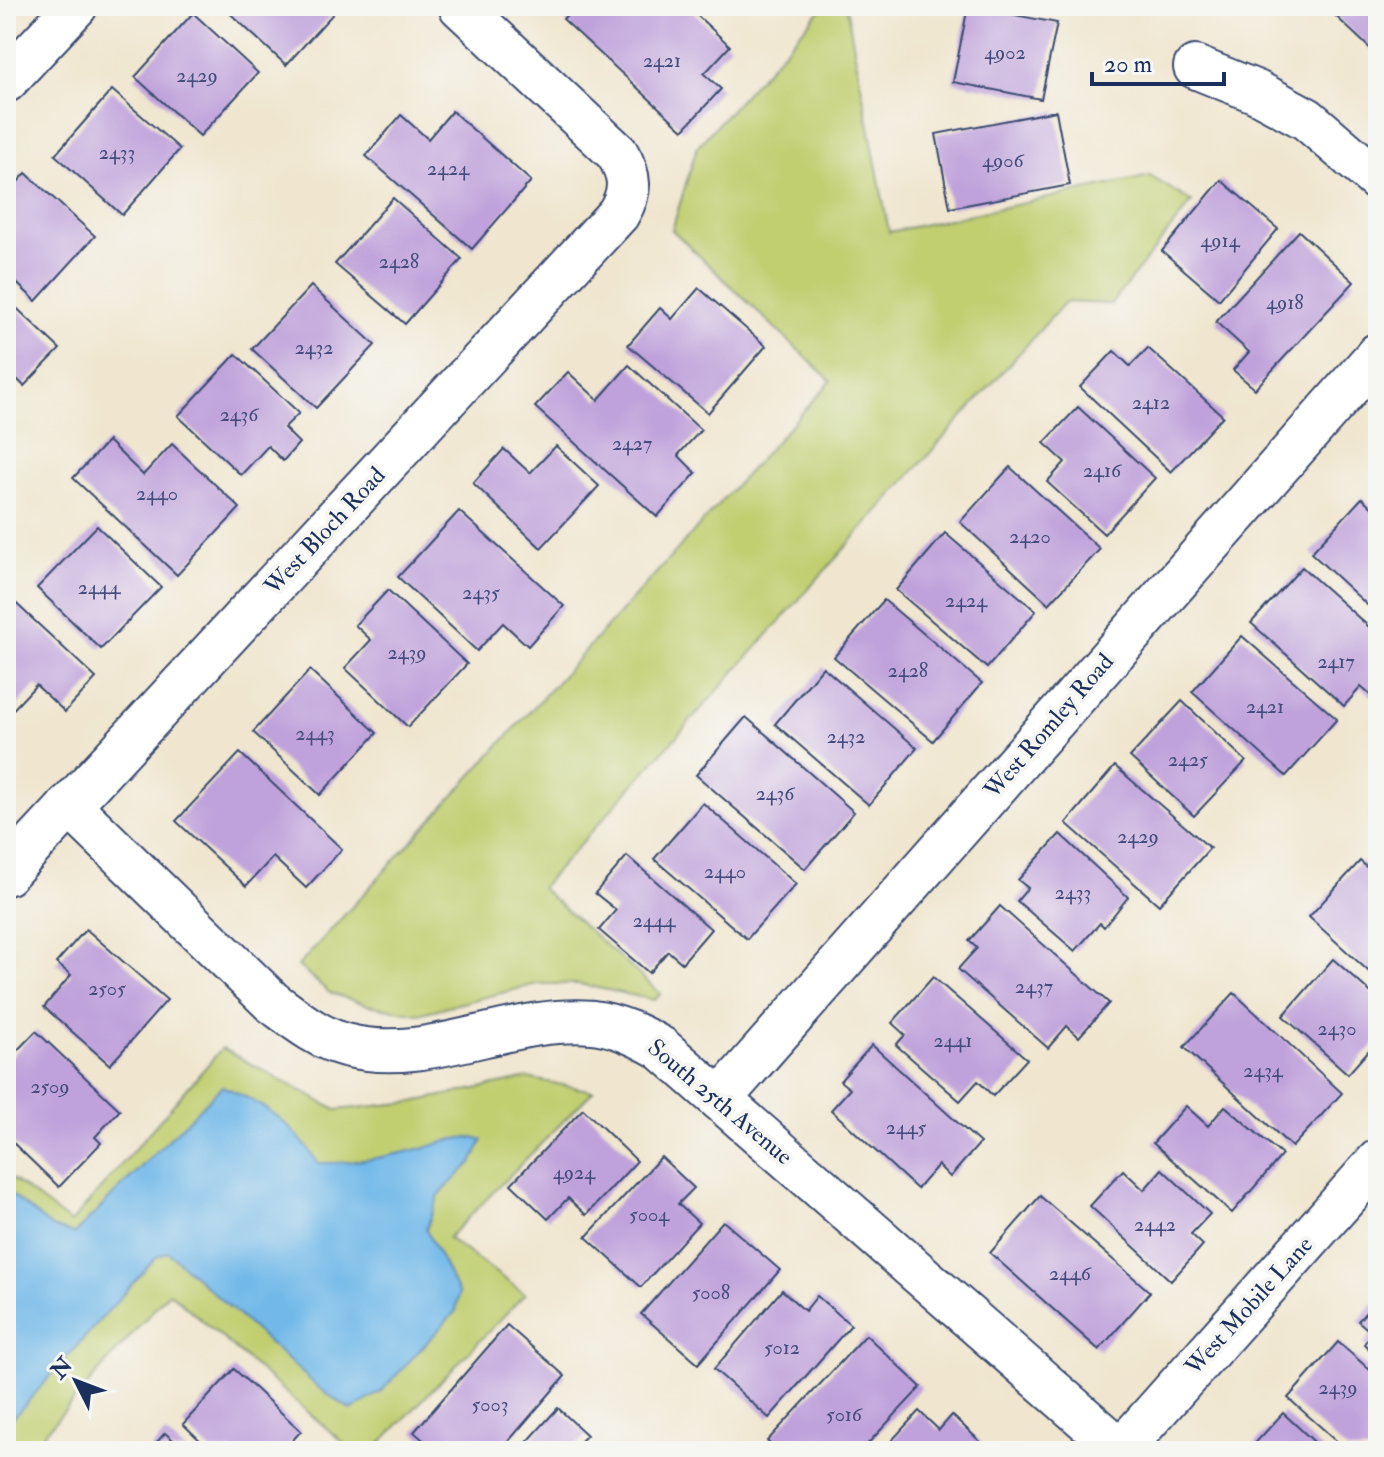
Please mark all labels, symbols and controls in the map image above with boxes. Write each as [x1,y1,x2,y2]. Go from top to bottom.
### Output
scale bar [1092,36,1224,86]
house number: 4902 [984,40,1026,65]
house number: 2421 [643,48,681,73]
text: 20 m [1104,49,1153,80]
house number: 2429 [176,63,218,88]
house number: 2433 [99,140,135,165]
house number: 4906 [982,148,1025,173]
house number: 2424 [427,156,470,181]
house number: 4914 [1201,228,1241,253]
house number: 2428 [379,249,419,274]
house number: 4918 [1266,290,1304,315]
house number: 2432 [295,335,333,360]
house number: 2412 [1132,390,1170,415]
house number: 2436 [220,402,259,427]
house number: 2427 [612,431,652,456]
house number: 2416 [1083,458,1122,483]
street label: West Bloch Road [257,460,392,602]
house number: 2440 [136,481,178,506]
house number: 2420 [1009,524,1051,549]
house number: 2444 [78,575,121,600]
house number: 2435 [462,580,500,605]
house number: 2424 [945,588,988,613]
house number: 2439 [388,640,426,665]
street label: West Romley Road [977,647,1121,806]
house number: 2417 [1317,649,1355,674]
house number: 2428 [888,658,928,683]
house number: 2421 [1246,694,1284,719]
house number: 2443 [295,721,335,746]
house number: 2432 [827,724,865,749]
house number: 2425 [1168,747,1208,772]
house number: 2436 [756,781,795,806]
house number: 2429 [1117,824,1159,849]
house number: 2440 [704,859,746,884]
house number: 2433 [1055,880,1091,905]
house number: 2444 [633,908,676,933]
house number: 2437 [1015,974,1053,999]
house number: 2505 [88,976,126,1001]
house number: 2430 [1318,1016,1356,1041]
house number: 2441 [934,1028,972,1053]
street label: South 25th Avenue [641,1032,799,1172]
house number: 2434 [1243,1058,1284,1083]
house number: 2509 [30,1074,70,1099]
house number: 2445 [886,1115,926,1140]
house number: 4924 [553,1160,596,1185]
house number: 5004 [629,1202,670,1227]
house number: 2442 [1134,1212,1176,1237]
street label: West Mobile Lane [1178,1230,1320,1383]
house number: 2446 [1049,1261,1092,1286]
house number: 5008 [692,1280,730,1305]
house number: 5012 [764,1335,800,1360]
north arrow [36,1341,116,1421]
text: N [44,1351,79,1386]
house number: 2439 [1319,1375,1357,1400]
house number: 5003 [472,1392,508,1417]
house number: 5016 [826,1402,863,1427]

